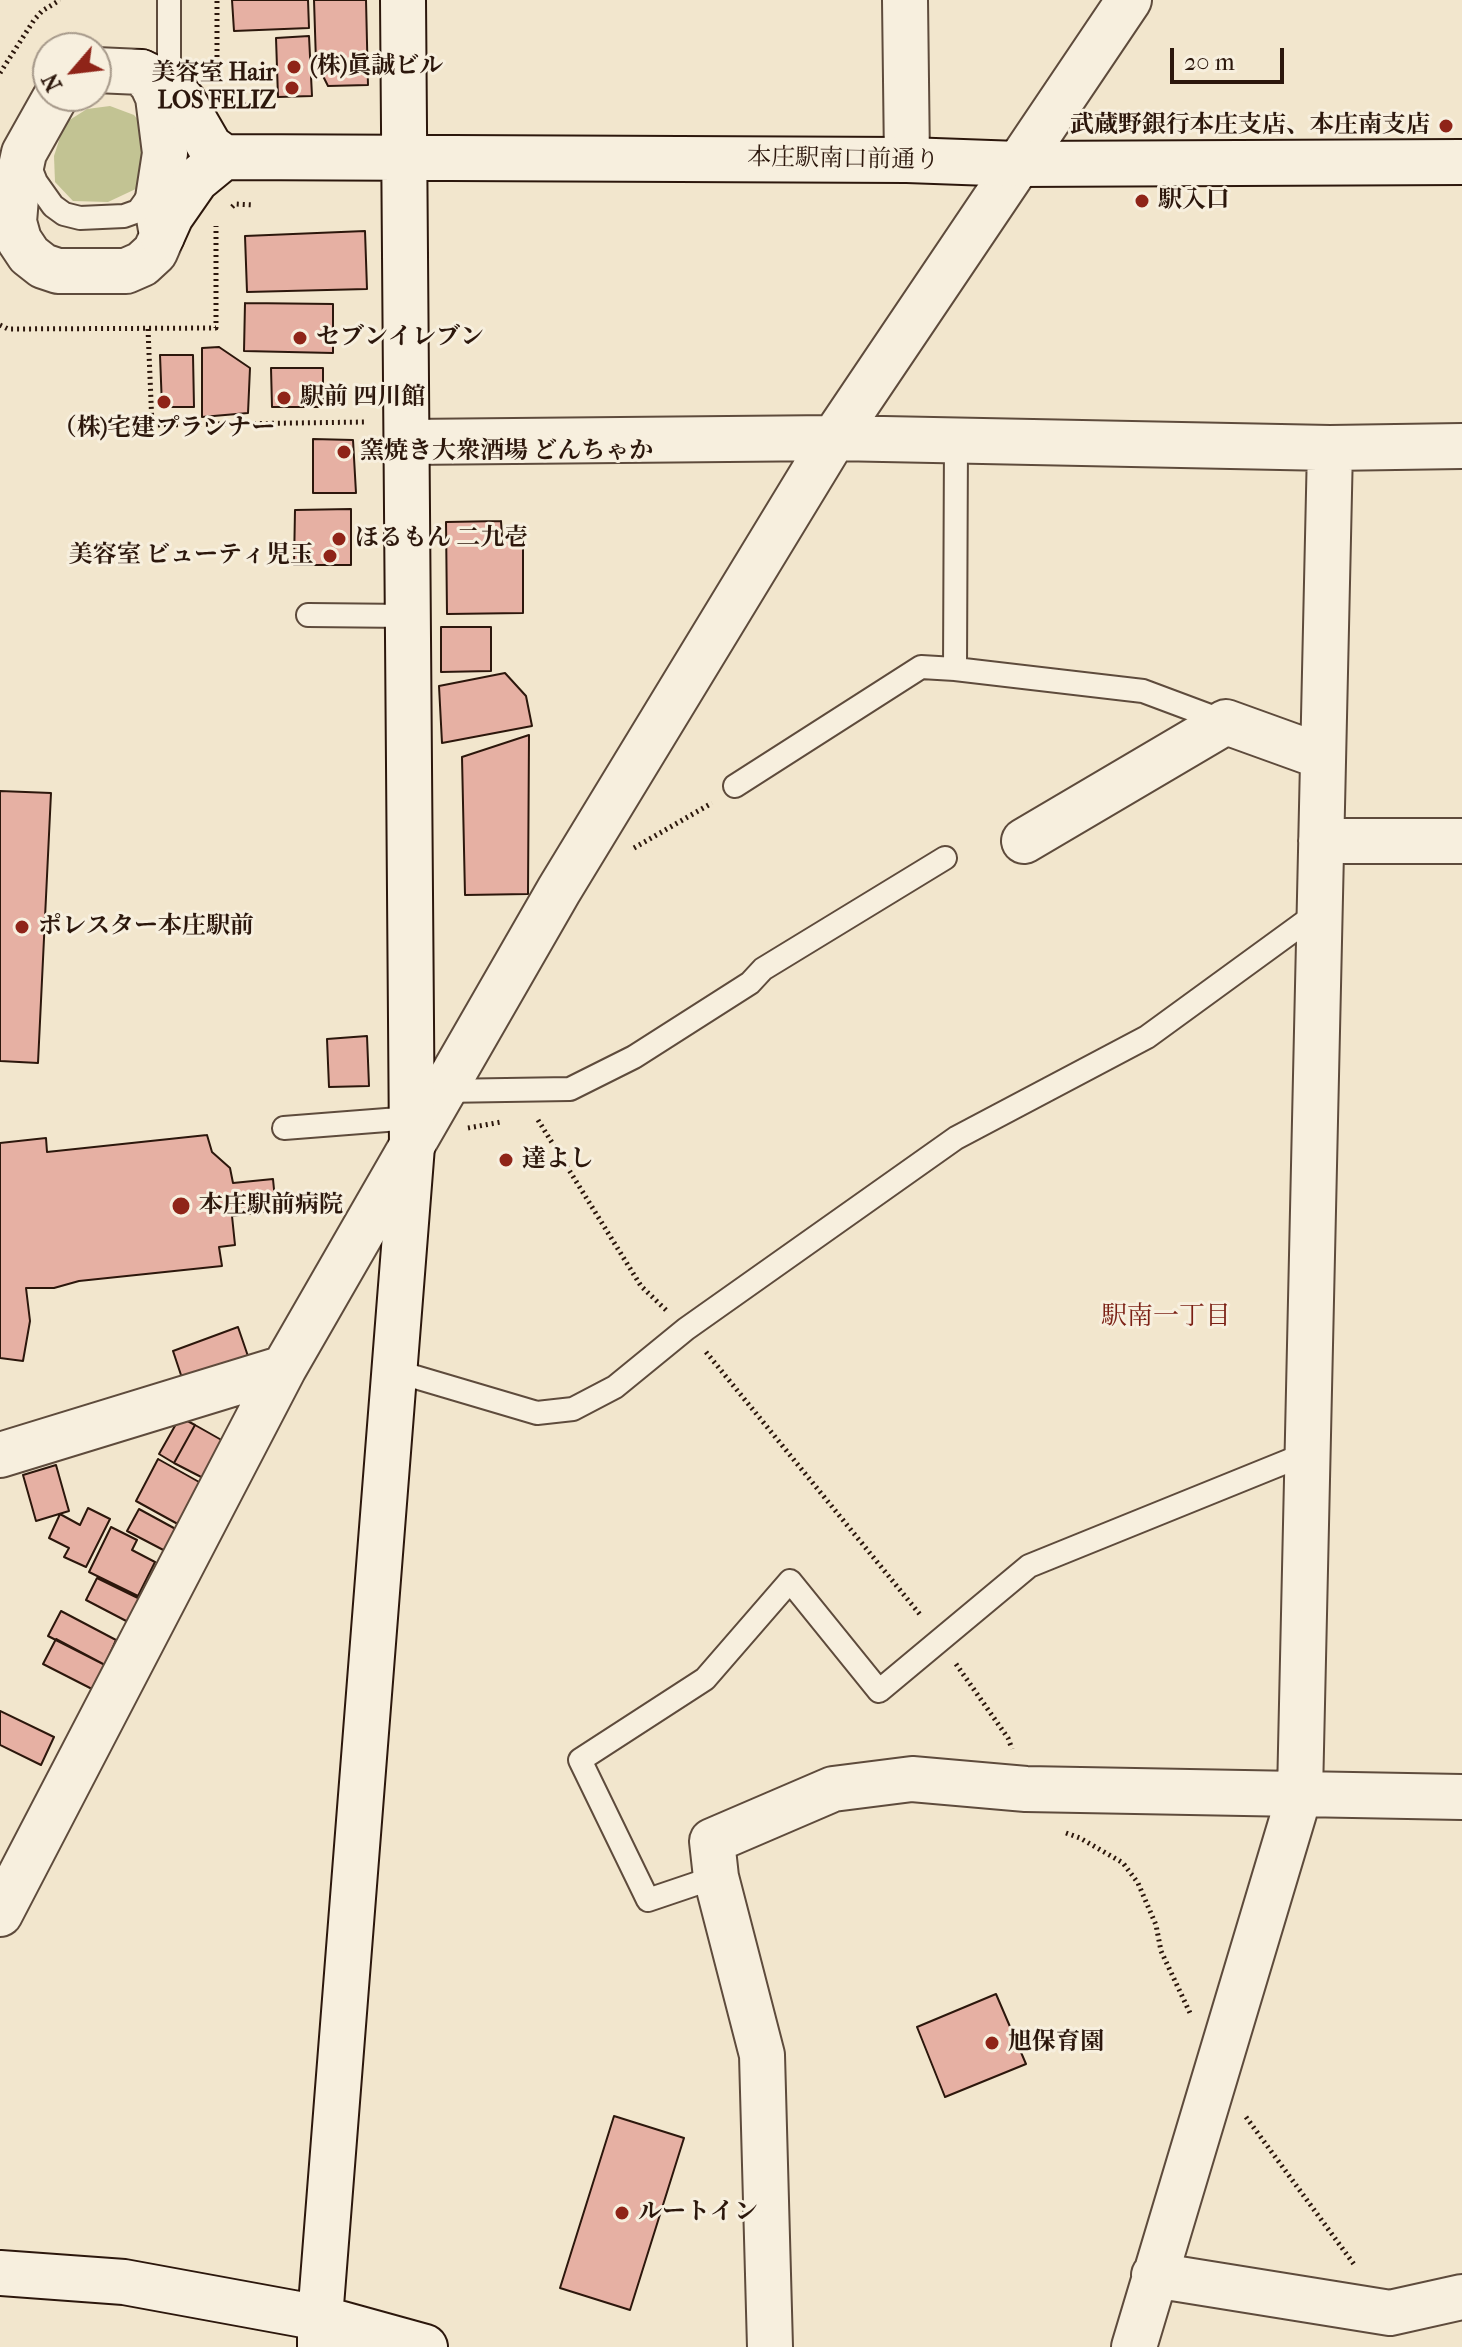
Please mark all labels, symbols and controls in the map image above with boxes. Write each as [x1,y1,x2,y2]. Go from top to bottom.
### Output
north arrow [32,32,112,112]
scale bar [1174,32,1288,82]
text: 20 m [1184,48,1235,76]
place label: (株)眞誠ビル [310,53,443,81]
marker: (株)眞誠ビル [285,58,303,76]
place label: 美容室 Hair LOS FELIZ [151,60,276,116]
text: N [37,69,68,96]
marker: 美容室 Hair LOS FELIZ [283,79,301,97]
place label: 武蔵野銀行本庄支店、本庄南支店 [1070,112,1430,140]
marker: 武蔵野銀行本庄支店、本庄南支店 [1437,117,1455,135]
street label: 本庄駅南口前通り [747,144,939,176]
place label: 駅入口 [1158,187,1230,215]
marker: 駅入口 [1133,192,1151,210]
place label: セブンイレブン [316,324,484,352]
marker: セブンイレブン [291,329,309,347]
place label: 駅前 四川館 [300,384,425,412]
marker: 駅前 四川館 [275,389,293,407]
marker: （株)宅建プランナー [155,393,173,411]
place label: （株)宅建プランナー [53,415,275,443]
place label: 窯焼き大衆酒場 どんちゃか [360,438,653,466]
marker: 窯焼き大衆酒場 どんちゃか [335,443,353,461]
place label: ほるもん 二九壱 [355,525,528,553]
marker: ほるもん 二九壱 [330,530,348,548]
place label: 美容室 ビューティ児玉 [69,542,314,570]
marker: 美容室 ビューティ児玉 [321,547,339,565]
place label: ポレスター本庄駅前 [38,913,254,941]
marker: ポレスター本庄駅前 [13,918,31,936]
place label: 達よし [522,1146,594,1174]
marker: 達よし [497,1151,515,1169]
place label: 本庄駅前病院 [199,1192,343,1220]
marker: 本庄駅前病院 [170,1195,192,1217]
district label: 駅南一丁目 [1101,1302,1231,1334]
place label: 旭保育園 [1008,2029,1104,2057]
marker: 旭保育園 [983,2034,1001,2052]
place label: ルートイン [638,2199,758,2227]
marker: ルートイン [613,2204,631,2222]

